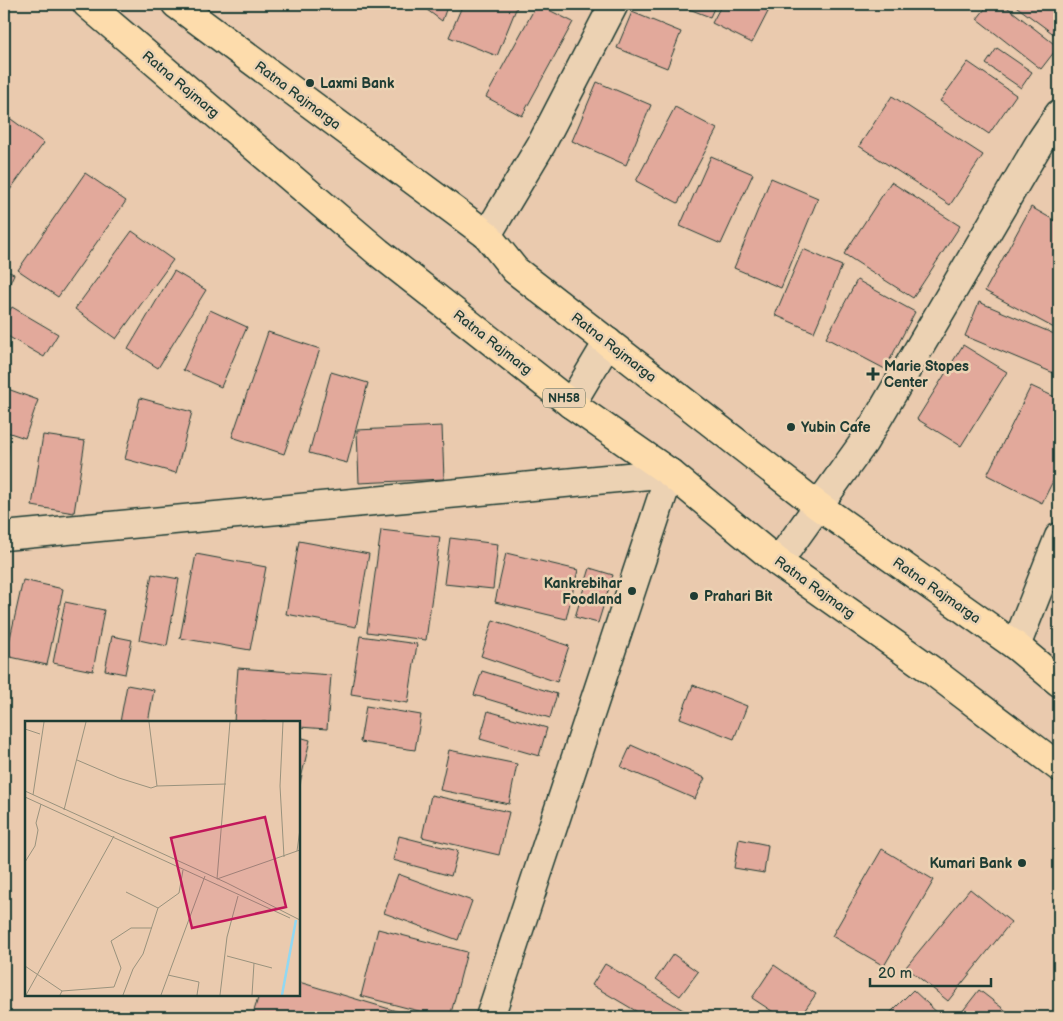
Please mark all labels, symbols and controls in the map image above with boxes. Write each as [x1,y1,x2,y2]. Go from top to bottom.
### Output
street label: Ratna Rajmarg [139,47,223,122]
street label: Ratna Rajmarga [251,58,344,133]
place label: Laxmi Bank [320,75,395,92]
marker: Laxmi Bank [304,77,316,89]
street label: Ratna Rajmarg [450,306,535,378]
street label: Ratna Rajmarga [568,309,660,386]
place label: Marie Stopes Center [884,358,969,391]
marker: Marie Stopes Center [866,367,880,381]
road number: NH58 [543,388,585,408]
place label: Yubin Cafe [801,419,871,436]
marker: Yubin Cafe [785,421,797,433]
street label: Ratna Rajmarg [771,553,858,622]
street label: Ratna Rajmarga [890,554,984,627]
place label: Kankrebihar Foodland [544,575,622,608]
marker: Kankrebihar Foodland [626,585,638,597]
place label: Prahari Bit [704,588,773,605]
marker: Prahari Bit [688,590,700,602]
inset map [25,721,300,996]
place label: Kumari Bank [929,855,1013,872]
marker: Kumari Bank [1016,857,1028,869]
scale bar [870,956,992,988]
text: 20 m [878,964,912,983]

